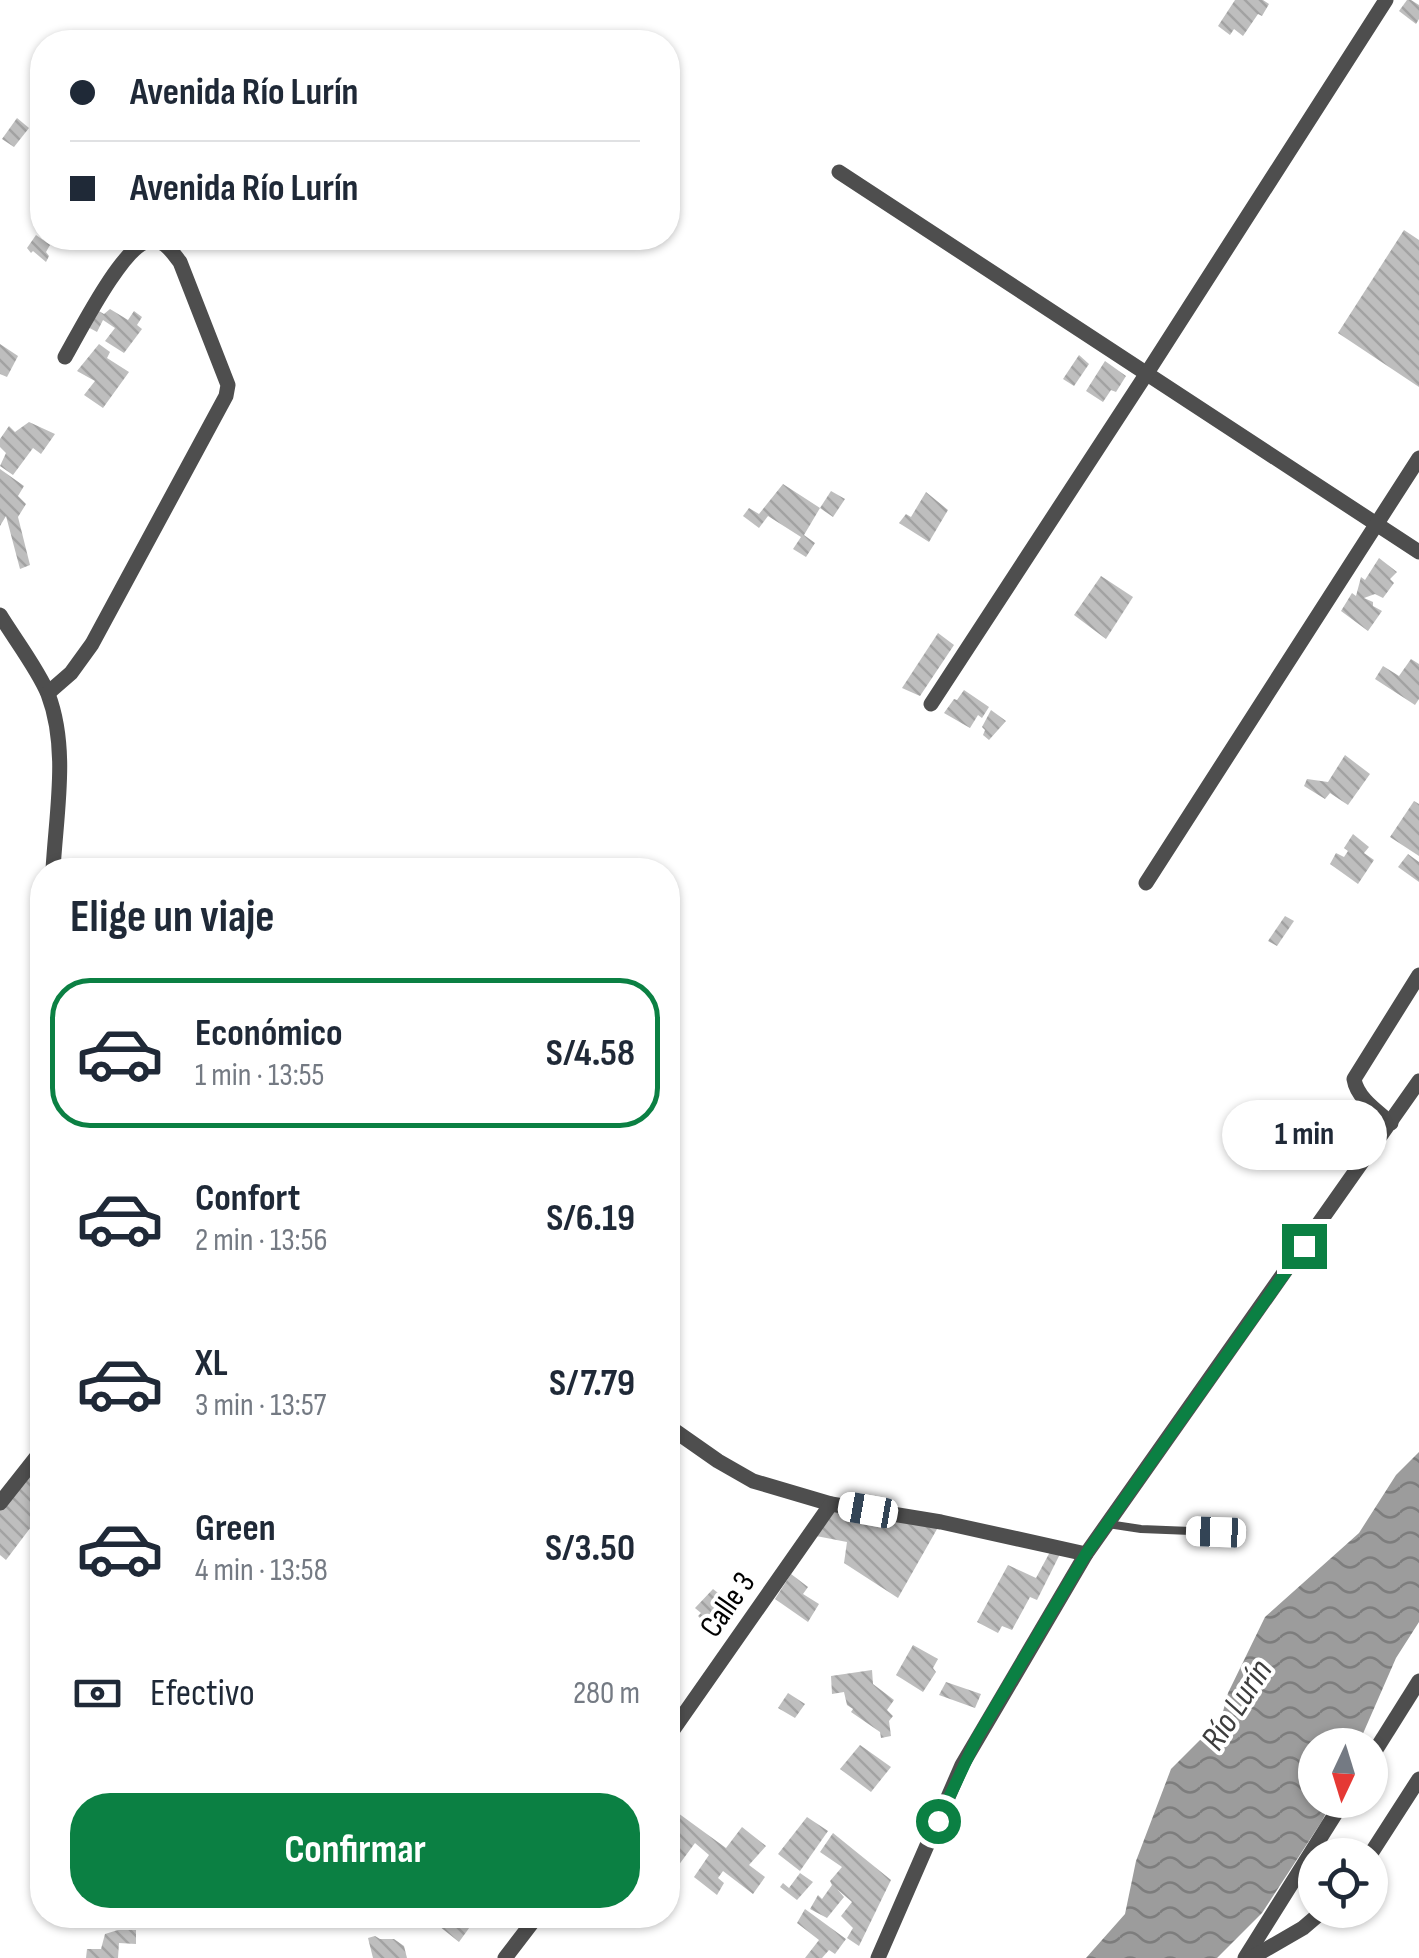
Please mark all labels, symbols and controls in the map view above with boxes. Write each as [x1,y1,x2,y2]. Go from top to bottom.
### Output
text: Avenida Río Lurín [130,70,359,115]
text: Avenida Río Lurín [130,166,359,211]
text: Elige un viaje [70,890,275,945]
icon: car [75,1008,165,1098]
text: Económico [195,1011,343,1056]
text: S/4.58 [546,1031,635,1076]
text: 1 min · 13:55 [195,1056,324,1095]
callout: 1 min [1222,1101,1386,1171]
text: 1 min [1275,1115,1334,1154]
icon: car [75,1173,165,1263]
text: Confort [195,1176,300,1221]
text: S/6.19 [546,1196,635,1241]
text: 2 min · 13:56 [195,1221,328,1260]
route end [1282,1224,1327,1269]
icon: car [75,1338,165,1428]
text: XL [195,1341,228,1386]
text: S/7.79 [549,1361,635,1406]
text: 3 min · 13:57 [195,1386,326,1425]
car [836,1490,900,1530]
icon: car [75,1503,165,1593]
text: Green [195,1506,276,1551]
car [1185,1516,1247,1548]
text: S/3.50 [545,1526,635,1571]
text: 4 min · 13:58 [195,1551,328,1590]
street label: Calle 3 [692,1565,764,1645]
water label: Río Lurín [1192,1651,1282,1759]
icon: cash [70,1666,125,1721]
text: Efectivo [150,1671,255,1716]
text: 280 m [573,1674,640,1713]
north arrow [1298,1728,1388,1818]
map controls [1298,1728,1388,1928]
button: Confirmar [70,1793,640,1908]
route start [916,1799,961,1844]
button: locate [1298,1838,1388,1928]

